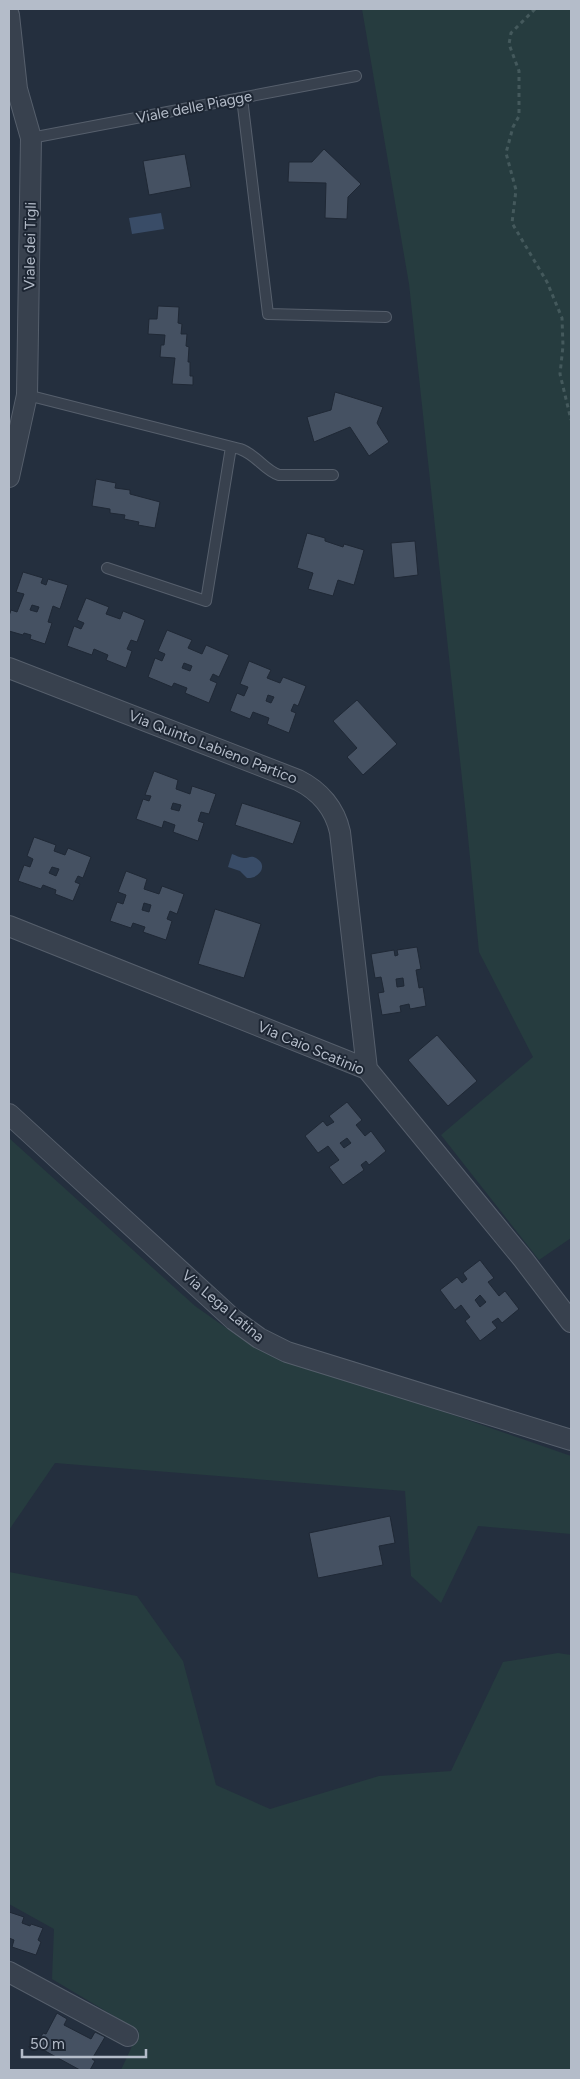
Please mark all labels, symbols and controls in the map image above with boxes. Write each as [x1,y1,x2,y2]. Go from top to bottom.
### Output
street label: Viale delle Piagge [134,87,254,127]
street label: Viale dei Tigli [20,202,40,290]
street label: Via Quinto Labieno Partico [126,707,300,788]
street label: Via Caio Scatinio [255,1017,367,1079]
street label: Via Lega Latina [178,1266,268,1346]
scale bar [22,2026,146,2058]
text: 50 m [30,2035,65,2053]

